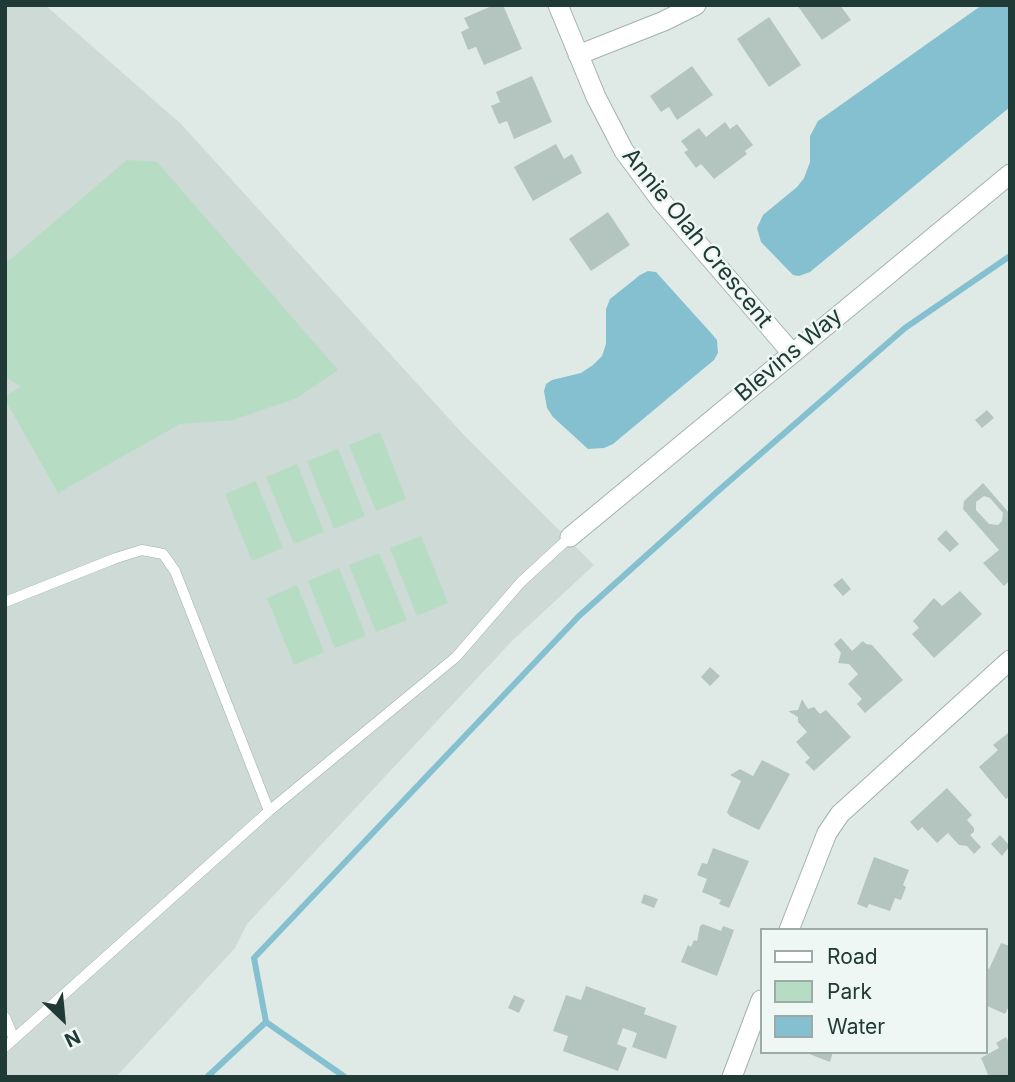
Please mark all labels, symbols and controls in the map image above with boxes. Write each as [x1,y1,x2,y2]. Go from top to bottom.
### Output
street label: Annie Olah Crescent [616,143,778,333]
street label: Blevins Way [730,302,848,408]
legend [760,928,987,1054]
text: Road [827,944,878,969]
text: Park [827,979,872,1004]
north arrow [28,984,98,1054]
text: Water [827,1014,885,1039]
text: N [61,1025,84,1052]

